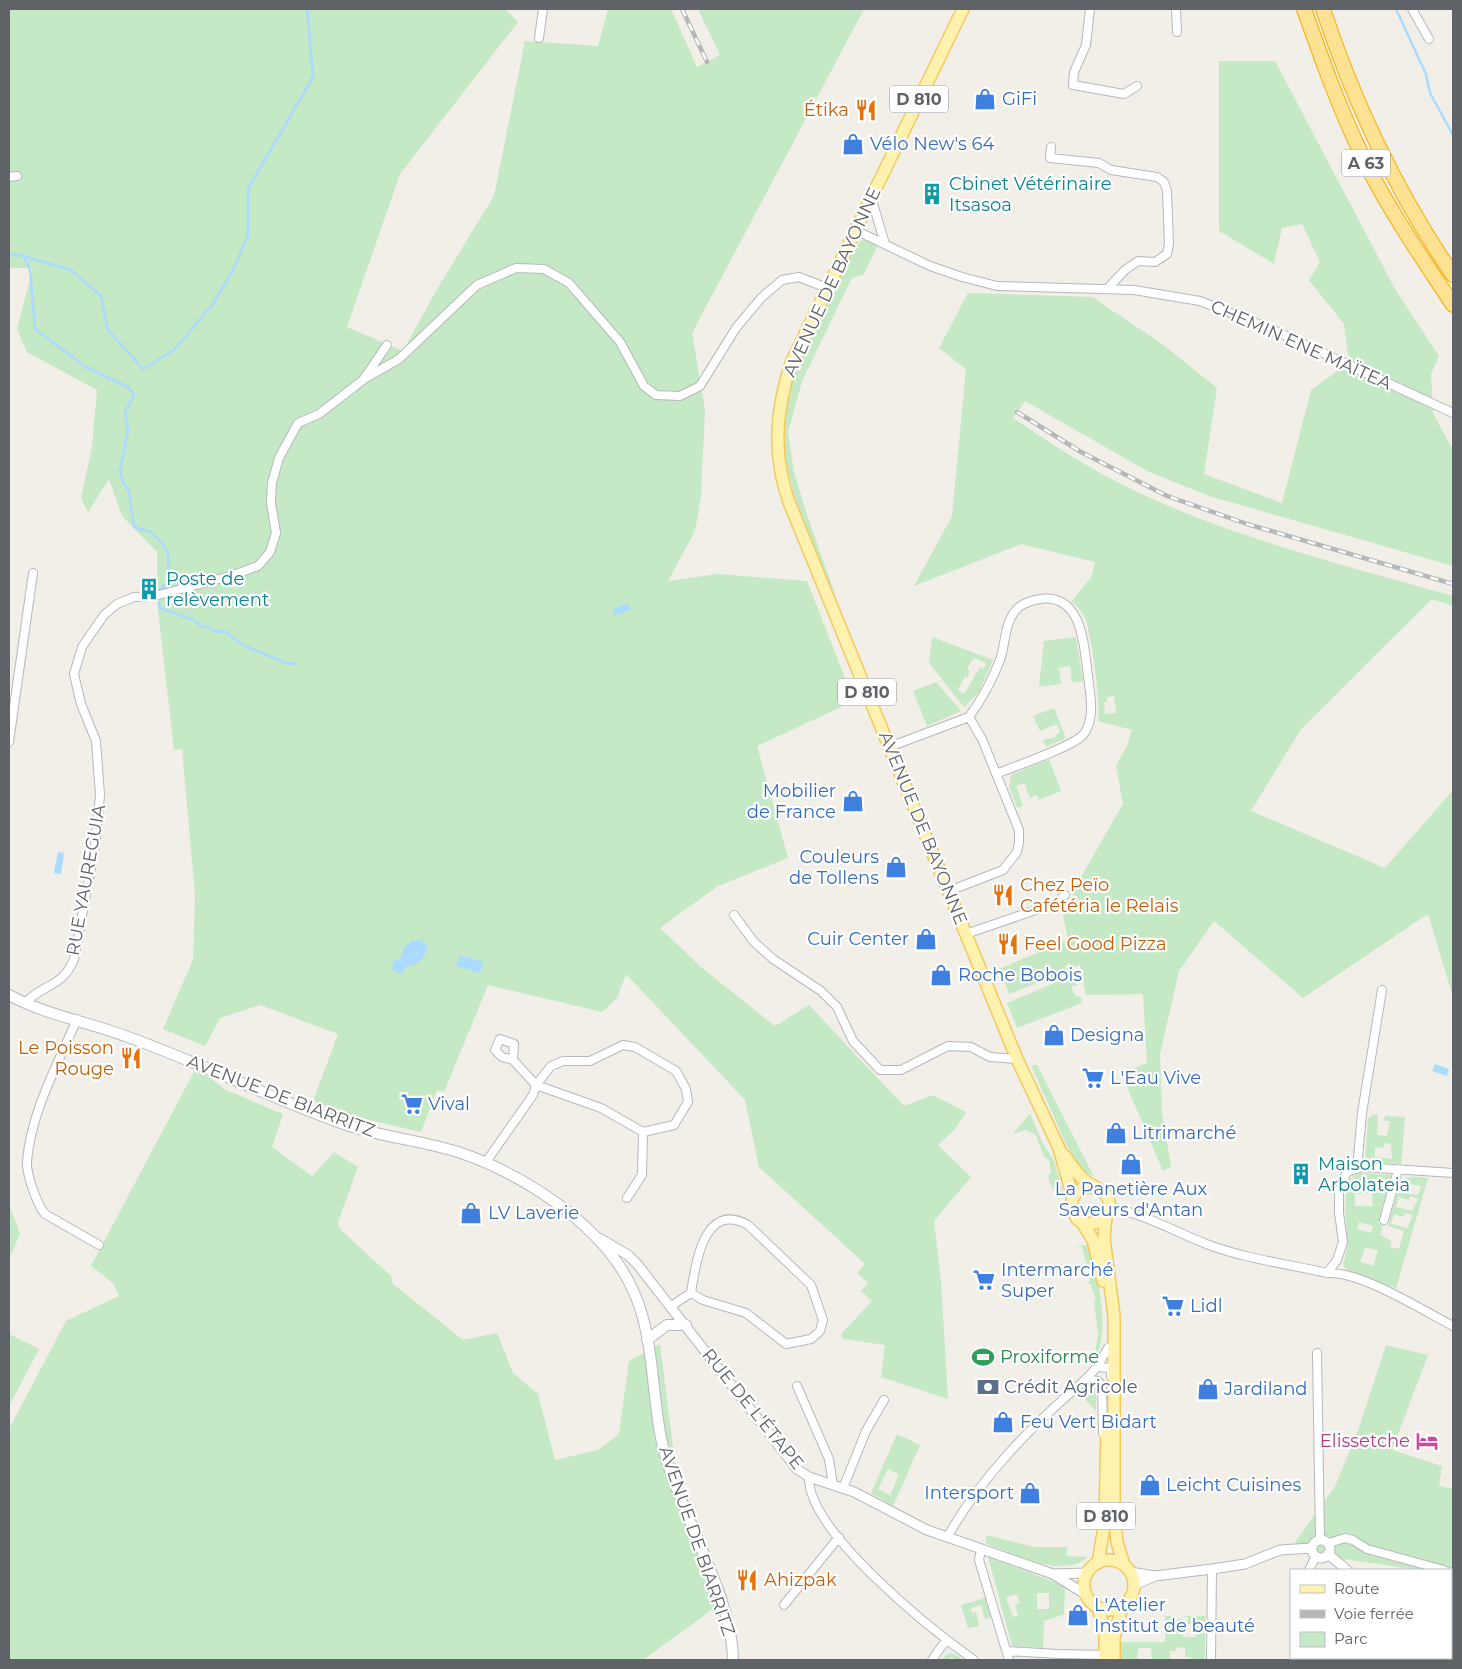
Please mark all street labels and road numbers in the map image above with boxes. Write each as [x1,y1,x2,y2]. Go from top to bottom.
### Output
road number: D 810 [890,86,948,112]
road number: A 63 [1342,150,1390,177]
street label: AVENUE DE BAYONNE [778,184,886,380]
street label: CHEMIN ENE MAÏTEA [1207,295,1395,395]
road number: D 810 [838,679,896,706]
street label: AVENUE DE BAYONNE [874,728,972,928]
street label: RUE YAUREGUIA [62,803,110,957]
street label: AVENUE DE BIARRITZ [184,1050,378,1142]
street label: RUE DE L'ÉTAPE [697,1344,809,1474]
street label: AVENUE DE BIARRITZ [654,1443,740,1639]
road number: D 810 [1077,1502,1135,1530]

